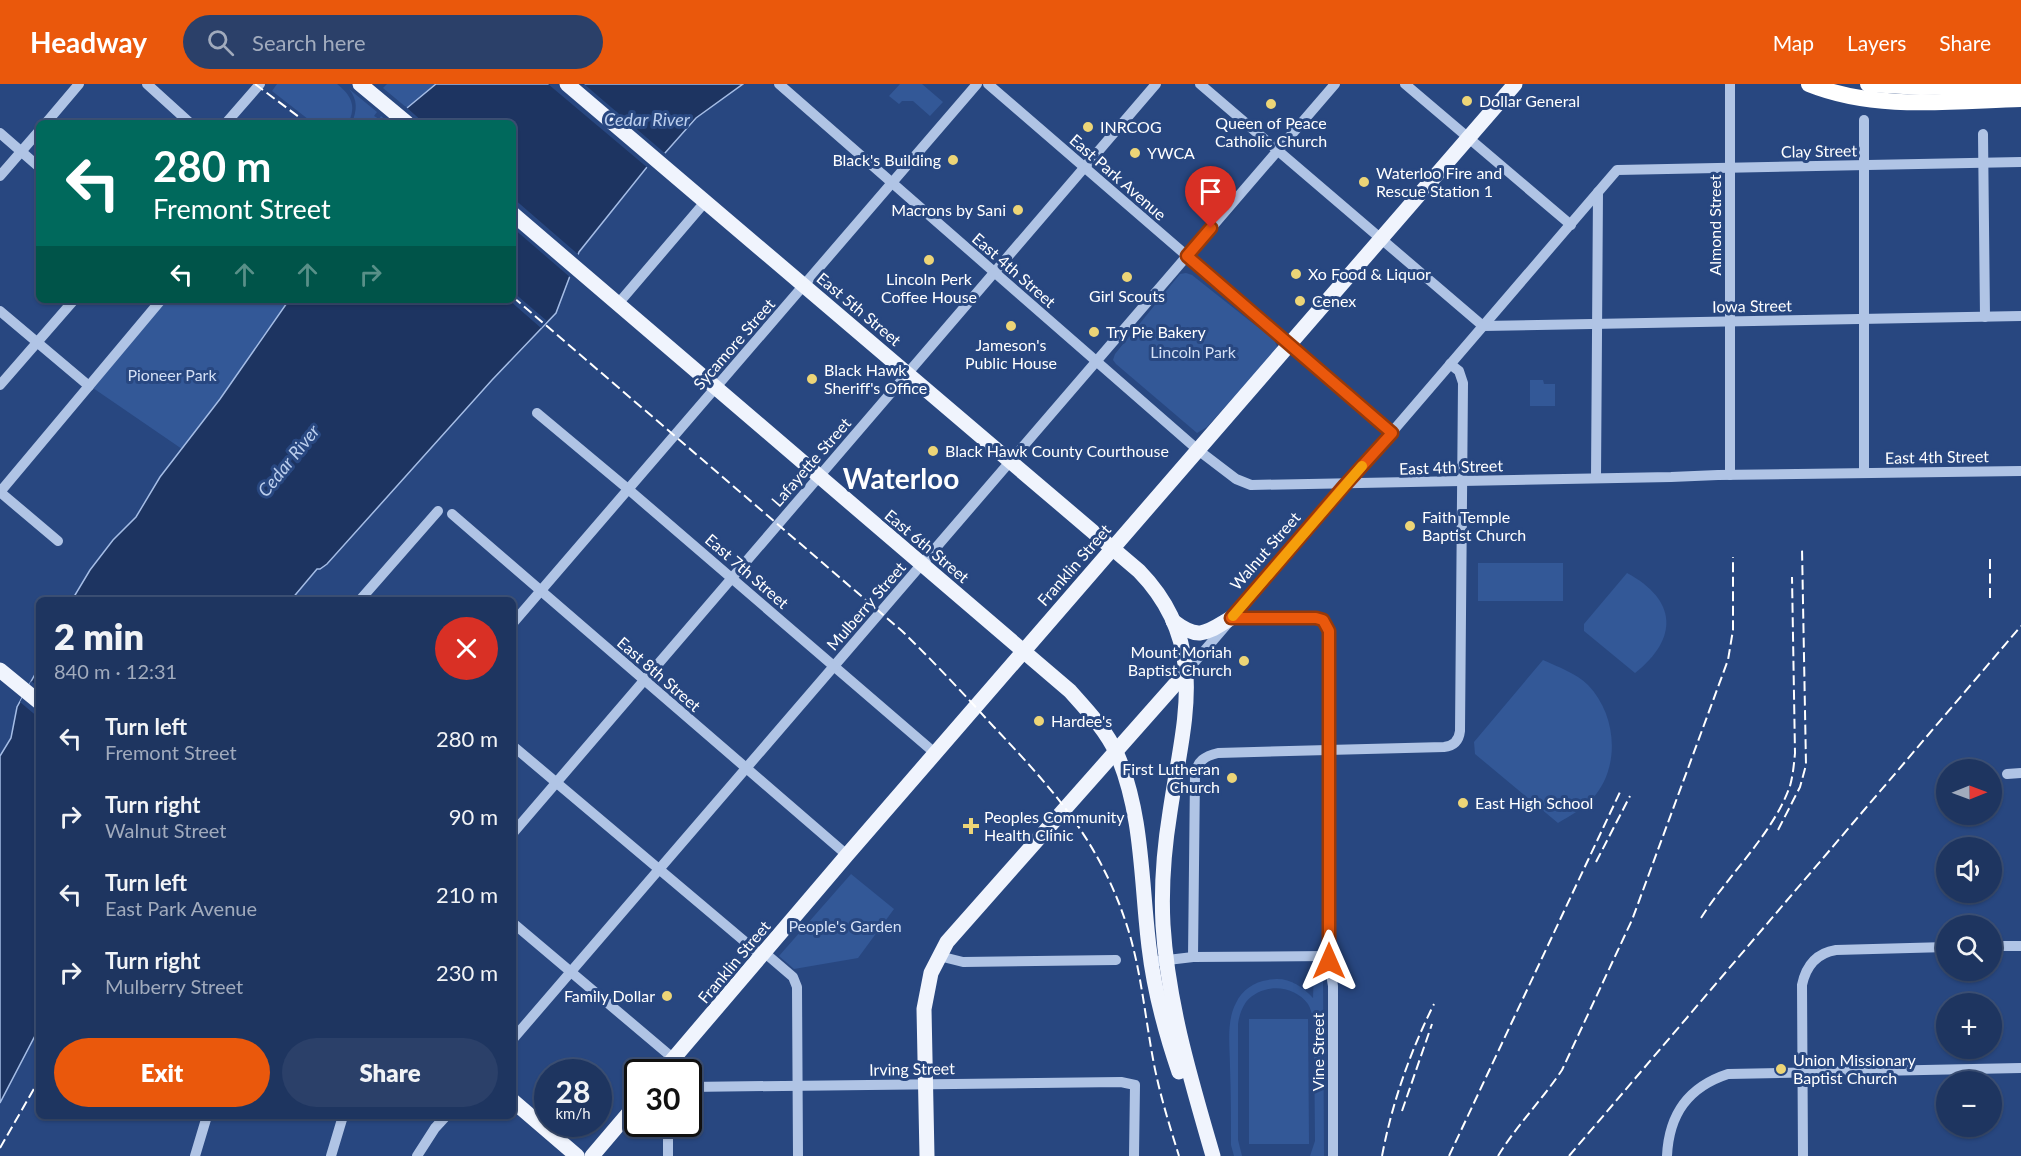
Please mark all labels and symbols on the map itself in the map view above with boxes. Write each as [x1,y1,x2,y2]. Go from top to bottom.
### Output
place label: Dollar General [1479,91,1580,110]
marker: Dollar General [1460,94,1474,108]
marker: Queen of Peace Catholic Church [1264,97,1278,111]
water label: Cedar River [604,108,691,130]
place label: Queen of Peace Catholic Church [1215,113,1327,150]
place label: INRCOG [1100,117,1162,136]
marker: INRCOG [1081,120,1095,134]
street label: East Park Avenue [1066,130,1170,224]
street label: Clay Street [1781,140,1858,161]
place label: YWCA [1147,143,1195,162]
marker: YWCA [1128,146,1142,160]
place label: Black's Building [832,150,941,169]
marker: Black's Building [946,153,960,167]
place label: Waterloo Fire and Rescue Station 1 [1376,163,1502,200]
pin [1185,166,1236,228]
street label: Almond Street [1705,174,1724,275]
marker: Waterloo Fire and Rescue Station 1 [1357,175,1371,189]
place label: Macrons by Sani [891,200,1006,219]
marker: Macrons by Sani [1011,203,1025,217]
street label: East 4th Street [969,228,1060,311]
marker: Lincoln Perk Coffee House [922,253,936,267]
place label: Xo Food & Liquor [1308,264,1431,283]
marker: Xo Food & Liquor [1289,267,1303,281]
street label: East 5th Street [813,268,905,349]
place label: Lincoln Perk Coffee House [881,269,977,306]
marker: Girl Scouts [1120,270,1134,284]
place label: Girl Scouts [1089,286,1165,305]
place label: Cenex [1312,291,1356,310]
street label: Sycamore Street [689,294,778,393]
marker: Cenex [1293,294,1307,308]
street label: Iowa Street [1712,295,1792,316]
marker: Jameson's Public House [1004,319,1018,333]
place label: Try Pie Bakery [1106,322,1207,341]
marker: Try Pie Bakery [1087,325,1101,339]
place label: Jameson's Public House [965,335,1057,372]
park label: Lincoln Park [1150,342,1237,361]
place label: Black Hawk Sheriff's Office [824,360,927,397]
park label: Pioneer Park [127,365,217,384]
marker: Black Hawk Sheriff's Office [805,372,819,386]
street label: Lafayette Street [767,413,854,510]
water label: Cedar River [253,419,324,501]
place label: Black Hawk County Courthouse [945,441,1169,460]
marker: Black Hawk County Courthouse [926,444,940,458]
street label: East 4th Street [1885,446,1989,467]
street label: East 4th Street [1399,455,1504,478]
district label: Waterloo [843,461,959,495]
street label: East 6th Street [881,505,973,586]
place label: Faith Temple Baptist Church [1422,507,1526,544]
street label: Walnut Street [1226,508,1304,594]
marker: Faith Temple Baptist Church [1403,519,1417,533]
street label: Franklin Street [1033,520,1114,609]
street label: East 7th Street [702,529,793,612]
street label: Mulberry Street [822,558,909,654]
street label: East 8th Street [614,632,705,715]
place label: Mount Moriah Baptist Church [1128,642,1232,679]
marker: Mount Moriah Baptist Church [1237,654,1251,668]
place label: Hardee's [1051,711,1112,730]
marker: Hardee's [1032,714,1046,728]
place label: First Lutheran Church [1122,759,1220,796]
north arrow [1936,759,2002,825]
marker: First Lutheran Church [1225,771,1239,785]
place label: East High School [1475,793,1593,812]
marker: East High School [1456,796,1470,810]
place label: Peoples Community Health Clinic [984,807,1125,844]
marker: Peoples Community Health Clinic [962,817,980,835]
street label: Franklin Street [694,916,774,1007]
park label: People's Garden [788,916,902,935]
position arrow [1297,929,1361,993]
place label: Family Dollar [564,986,655,1005]
marker: Family Dollar [660,989,674,1003]
street label: Vine Street [1308,1013,1327,1091]
place label: Union Missionary Baptist Church [1793,1050,1916,1087]
street label: Irving Street [869,1058,955,1079]
speed limit sign: 30 [624,1059,702,1137]
marker: Union Missionary Baptist Church [1774,1062,1788,1076]

